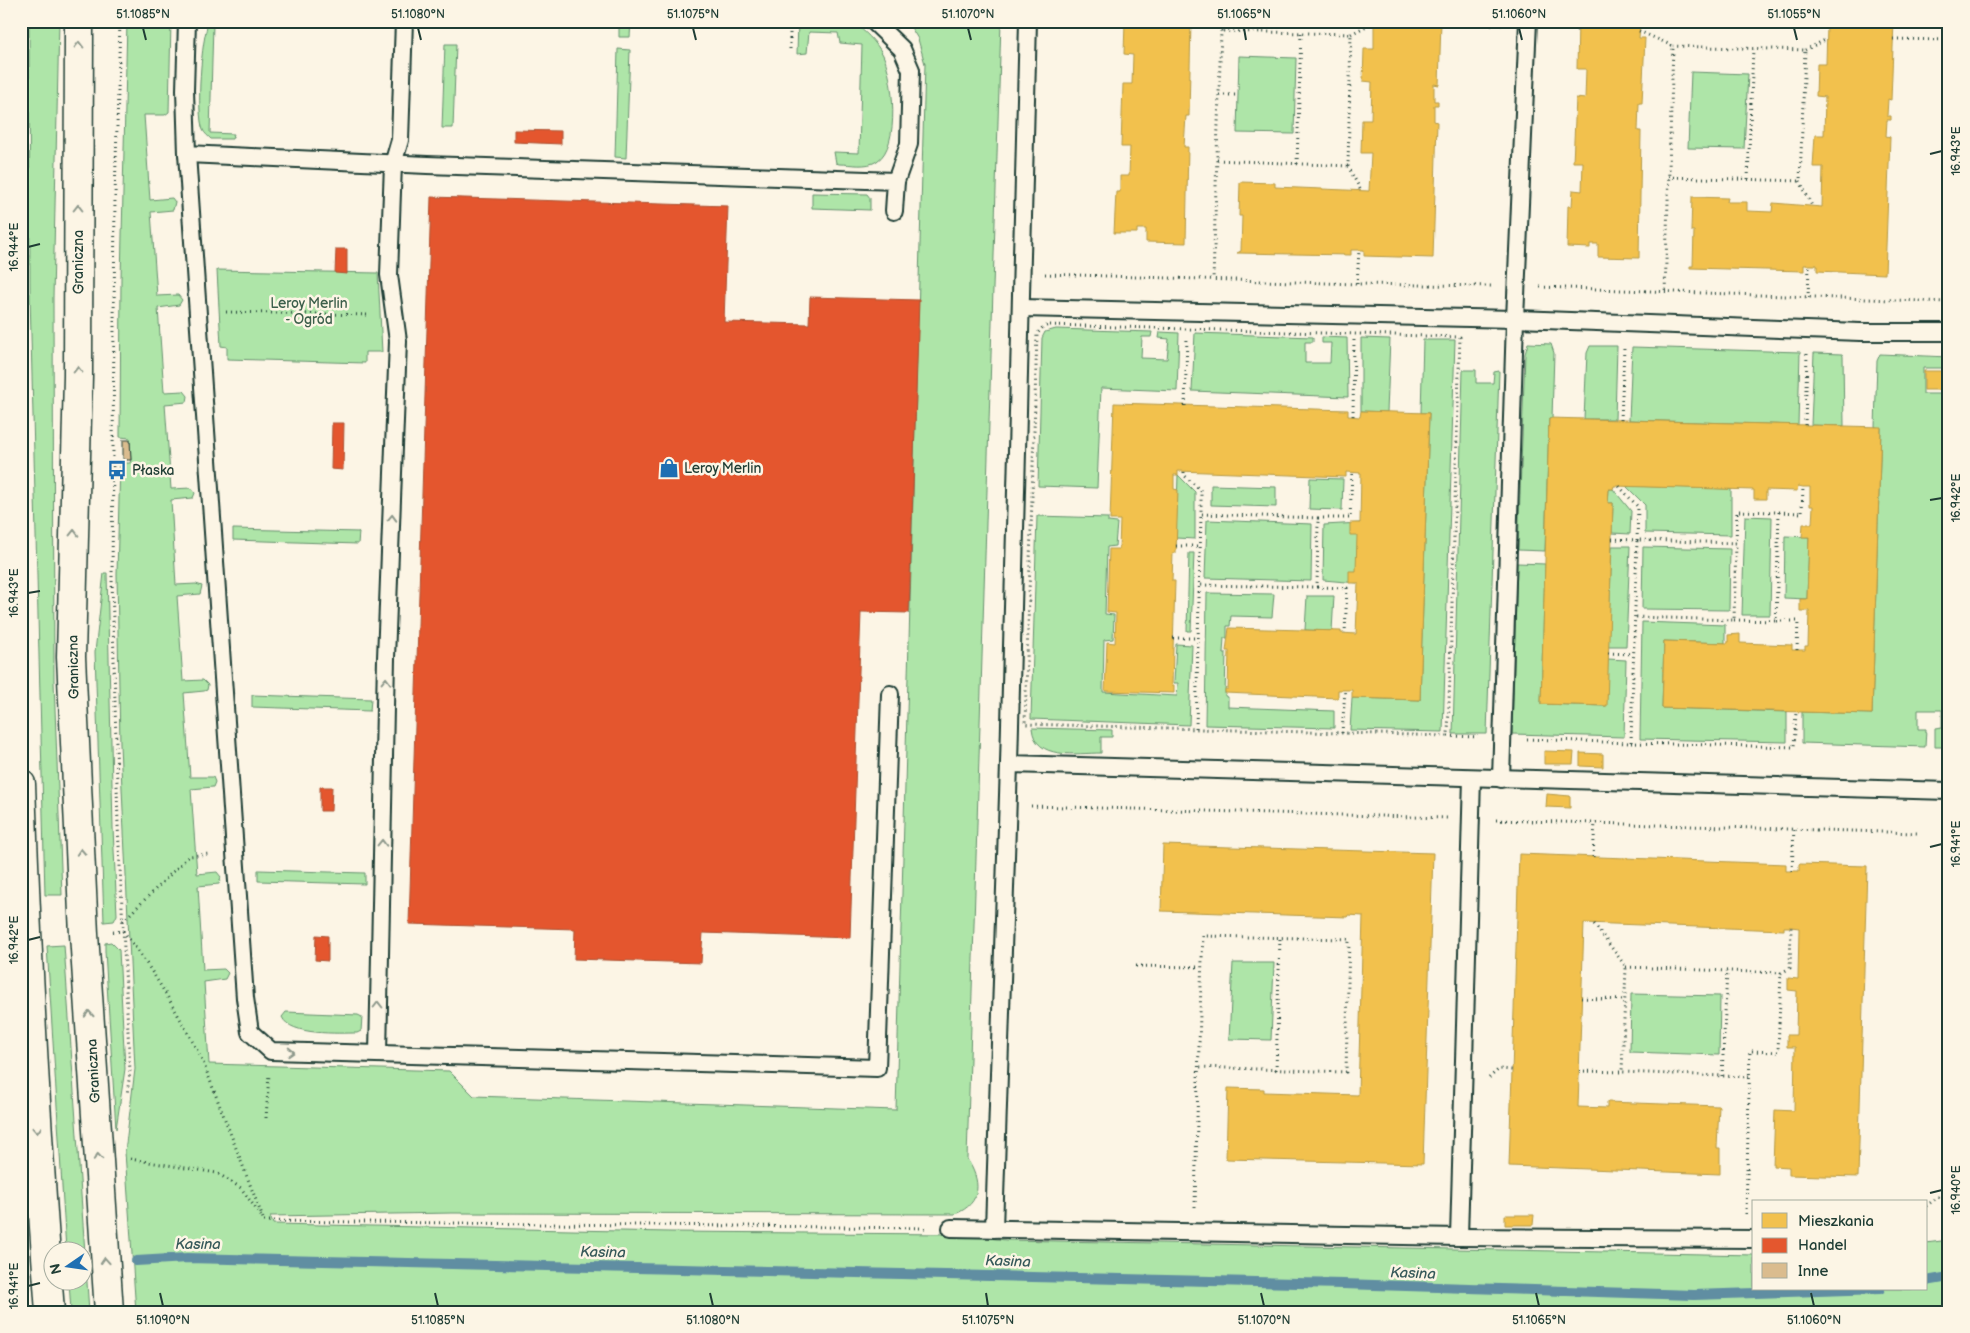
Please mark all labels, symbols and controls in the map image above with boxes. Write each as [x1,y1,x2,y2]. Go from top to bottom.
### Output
text: 51.1085°N [116,7,170,22]
text: 51.1080°N [391,7,445,22]
text: 51.1075°N [667,7,719,22]
text: 51.1070°N [941,7,995,22]
text: 51.1065°N [1217,7,1271,22]
text: 51.1060°N [1492,7,1546,22]
text: 51.1055°N [1767,7,1821,22]
one-way arrow [74,41,84,48]
text: 16.943°E [1949,126,1964,176]
one-way arrow [73,203,83,211]
text: 16.944°E [7,222,22,271]
street label: Graniczna [70,230,87,294]
park label: Leroy Merlin - Ogród [270,295,348,328]
one-way arrow [73,366,83,374]
shop icon: Leroy Merlin [658,457,680,479]
bus stop icon: Płaska [106,459,128,481]
place label: Leroy Merlin [684,460,762,477]
place label: Płaska [132,462,175,479]
text: 16.942°E [1949,474,1964,522]
one-way arrow [386,514,397,522]
one-way arrow [69,528,80,536]
text: 16.943°E [7,568,22,618]
street label: Graniczna [64,635,83,699]
one-way arrow [380,676,391,684]
text: 16.941°E [1949,821,1964,867]
one-way arrow [376,839,387,847]
one-way arrow [75,848,86,856]
text: 16.942°E [7,916,22,964]
one-way arrow [373,1001,383,1009]
one-way arrow [84,1010,95,1018]
street label: Graniczna [83,1038,104,1104]
one-way arrow [288,1047,295,1057]
one-way arrow [32,1126,43,1134]
one-way arrow [93,1152,104,1160]
text: 16.940°E [1949,1165,1964,1215]
legend [1752,1200,1928,1290]
text: Mieszkania [1798,1212,1874,1231]
water label: Kasina [175,1235,221,1254]
text: Handel [1798,1236,1847,1255]
north arrow [42,1240,92,1290]
water label: Kasina [580,1243,626,1262]
water label: Kasina [985,1251,1031,1272]
one-way arrow [100,1257,111,1265]
text: N [46,1262,65,1276]
text: Inne [1798,1262,1829,1281]
text: 16.941°E [7,1263,22,1309]
water label: Kasina [1390,1263,1436,1284]
text: 51.1090°N [136,1313,190,1328]
text: 51.1085°N [411,1313,465,1328]
text: 51.1080°N [686,1313,740,1328]
text: 51.1075°N [962,1313,1014,1328]
text: 51.1070°N [1237,1313,1291,1328]
text: 51.1065°N [1512,1313,1566,1328]
text: 51.1060°N [1787,1313,1841,1328]

